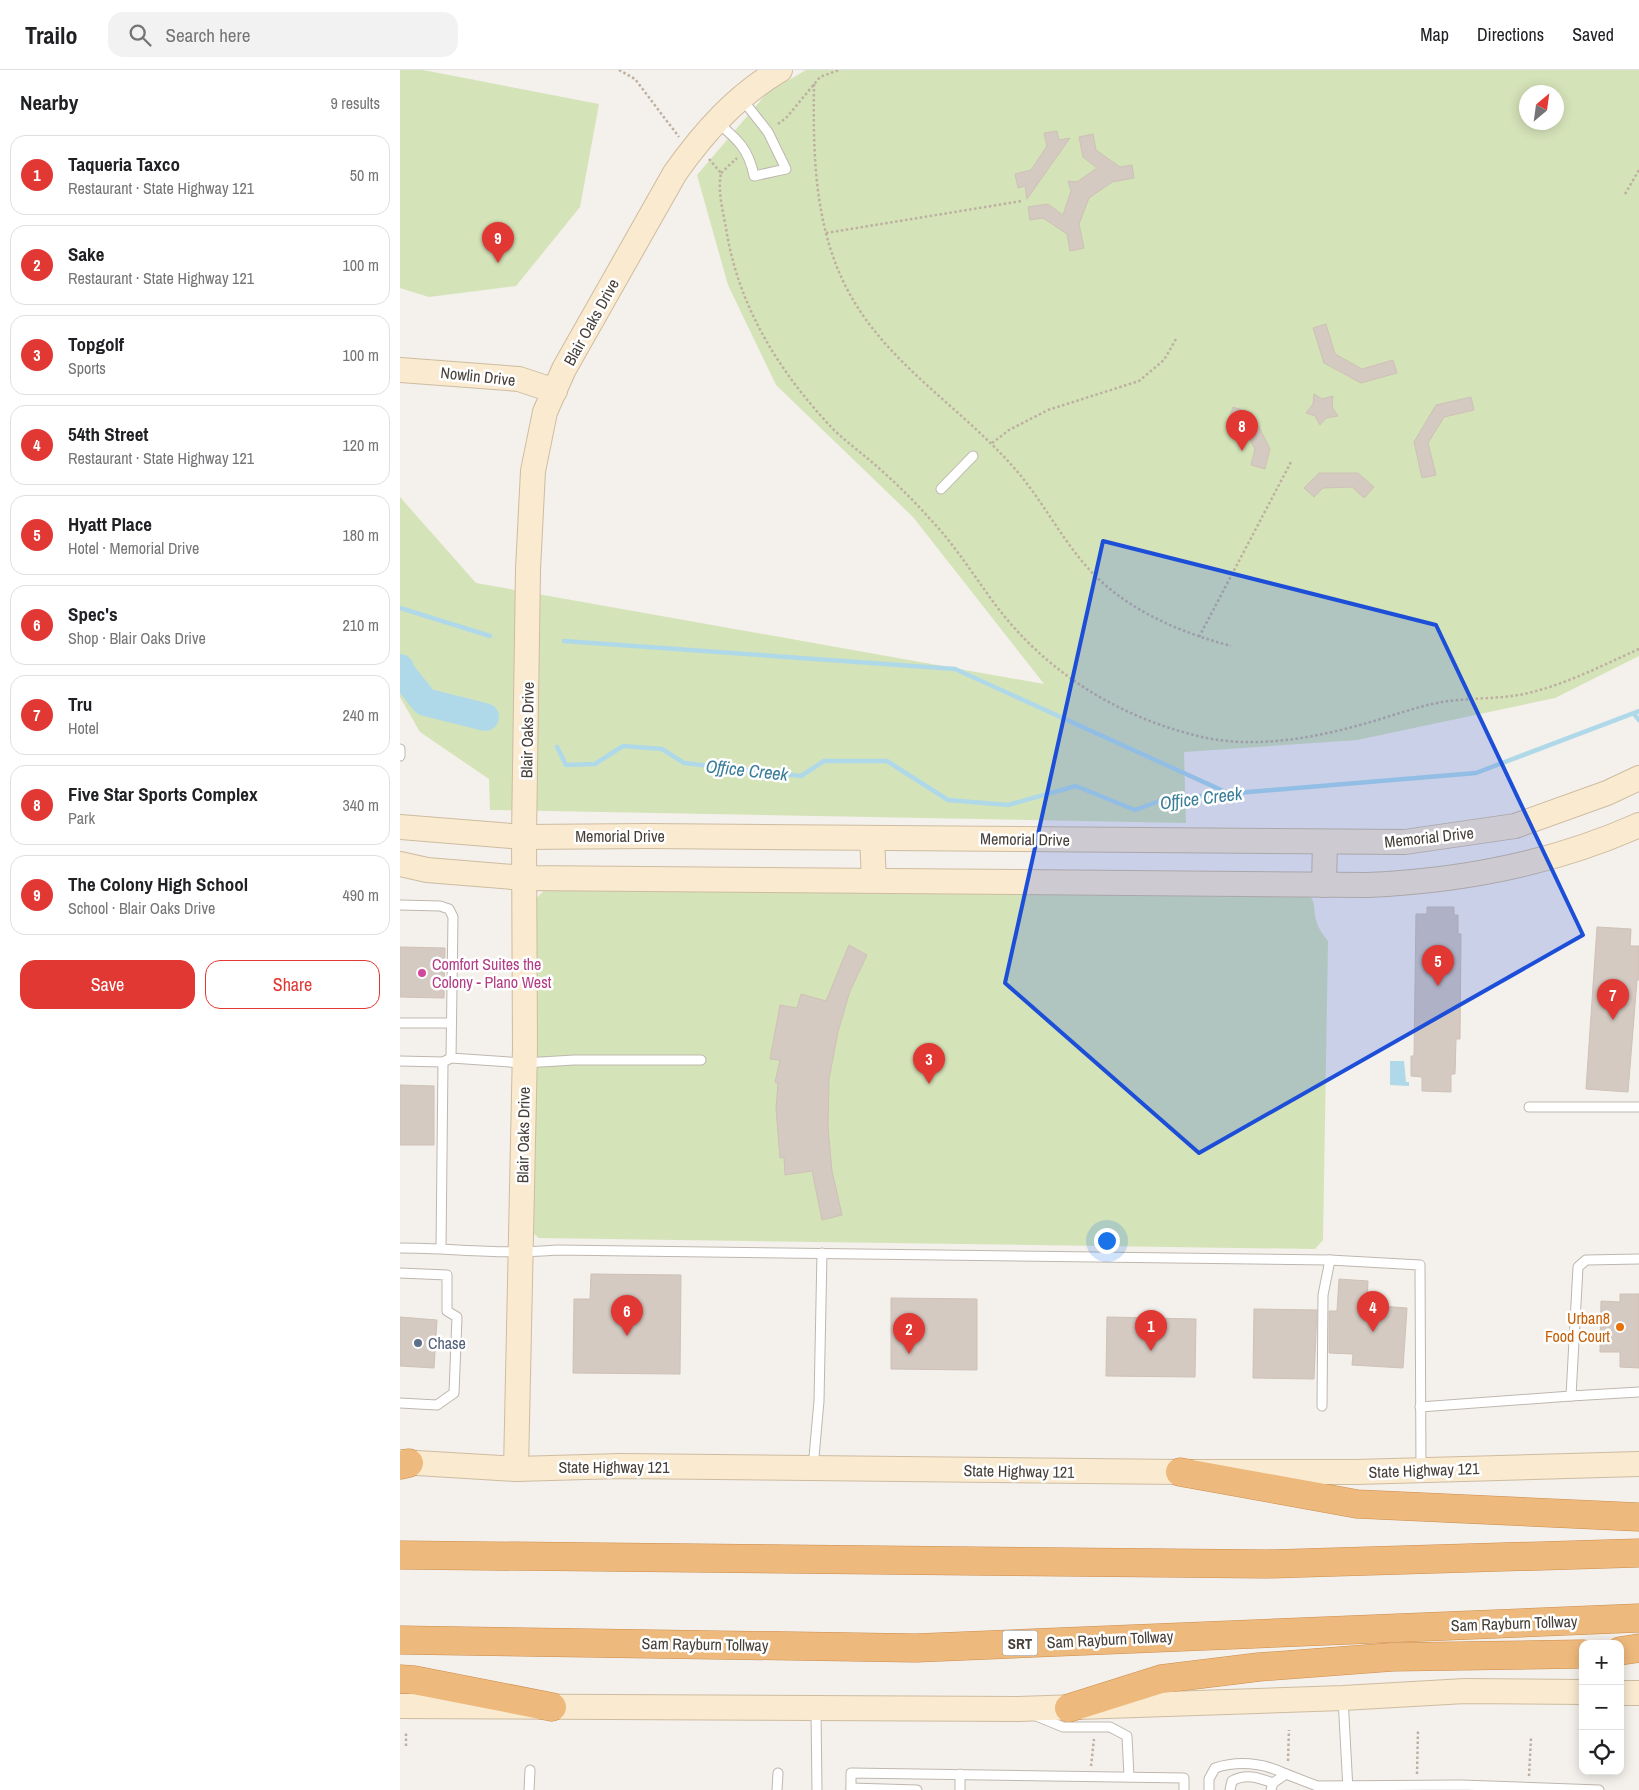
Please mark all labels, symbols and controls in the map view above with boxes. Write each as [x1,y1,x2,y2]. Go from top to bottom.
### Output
search box [108,12,458,57]
text: Trailo [25,19,78,51]
icon: search [126,21,154,49]
text: Search here [166,22,250,48]
text: Map [1420,22,1449,47]
text: Directions [1477,22,1544,47]
text: Saved [1572,22,1614,47]
north arrow [1519,85,1564,130]
text: Nearby [20,88,78,117]
text: 9 results [330,92,380,114]
text: Taqueria Taxco [68,151,180,177]
text: 1 [33,164,41,186]
text: 50 m [350,164,379,186]
text: Restaurant · State Highway 121 [68,177,254,199]
pin: 9 [482,222,514,263]
text: Sake [68,241,104,267]
text: 2 [33,254,41,276]
text: 100 m [343,254,379,276]
text: Restaurant · State Highway 121 [68,267,254,289]
street label: Blair Oaks Drive [558,275,624,369]
text: Topgolf [68,331,124,357]
text: 3 [33,344,41,366]
text: 100 m [343,344,379,366]
text: Sports [68,357,106,379]
street label: Nowlin Drive [440,361,516,391]
pin: 8 [1226,410,1258,451]
text: 54th Street [68,421,149,447]
text: 4 [33,434,41,456]
text: 120 m [343,434,379,456]
text: Restaurant · State Highway 121 [68,447,254,469]
text: Hyatt Place [68,511,152,537]
text: 5 [33,524,41,546]
text: 180 m [343,524,379,546]
text: Hotel · Memorial Drive [68,537,199,559]
text: Spec's [68,601,118,627]
text: 6 [33,614,41,636]
text: 210 m [343,614,379,636]
text: Shop · Blair Oaks Drive [68,627,206,649]
street label: Blair Oaks Drive [515,682,539,778]
text: Tru [68,691,92,717]
text: 7 [33,704,41,726]
text: 240 m [343,704,379,726]
text: Hotel [68,717,99,739]
water label: Office Creek [705,753,790,787]
water label: Office Creek [1159,780,1244,815]
text: Five Star Sports Complex [68,781,258,807]
text: 8 [33,794,41,816]
text: 340 m [343,794,379,816]
text: Park [68,807,95,829]
street label: Memorial Drive [1383,821,1475,853]
street label: Memorial Drive [575,825,665,847]
street label: Memorial Drive [980,827,1070,851]
text: The Colony High School [68,871,248,897]
text: 9 [33,884,41,906]
text: 490 m [343,884,379,906]
text: School · Blair Oaks Drive [68,897,215,919]
pin: 5 [1422,945,1454,986]
place label: Comfort Suites the Colony - Plano West [432,953,552,993]
button: Save [20,960,195,1009]
button: Share [205,960,380,1009]
marker: Comfort Suites the Colony - Plano West [416,967,428,979]
pin: 7 [1597,979,1629,1020]
pin: 3 [913,1043,945,1084]
street label: Blair Oaks Drive [511,1087,535,1183]
your location [1094,1228,1120,1254]
pin: 4 [1357,1291,1389,1332]
pin: 6 [611,1295,643,1336]
place label: Urban8 Food Court [1545,1307,1610,1347]
pin: 1 [1135,1310,1167,1351]
pin: 2 [893,1313,925,1354]
marker: Urban8 Food Court [1614,1321,1626,1333]
place label: Chase [428,1332,466,1354]
marker: Chase [412,1337,424,1349]
street label: State Highway 121 [559,1456,670,1478]
street label: State Highway 121 [1368,1457,1480,1483]
street label: State Highway 121 [963,1459,1075,1483]
street label: Sam Rayburn Tollway [1450,1610,1578,1636]
street label: Sam Rayburn Tollway [1046,1625,1174,1653]
road number: SRT [1002,1630,1038,1656]
street label: Sam Rayburn Tollway [641,1632,769,1656]
map controls [1579,1640,1624,1775]
button: + [1579,1640,1624,1685]
button: − [1579,1685,1624,1730]
button: locate [1579,1730,1624,1775]

